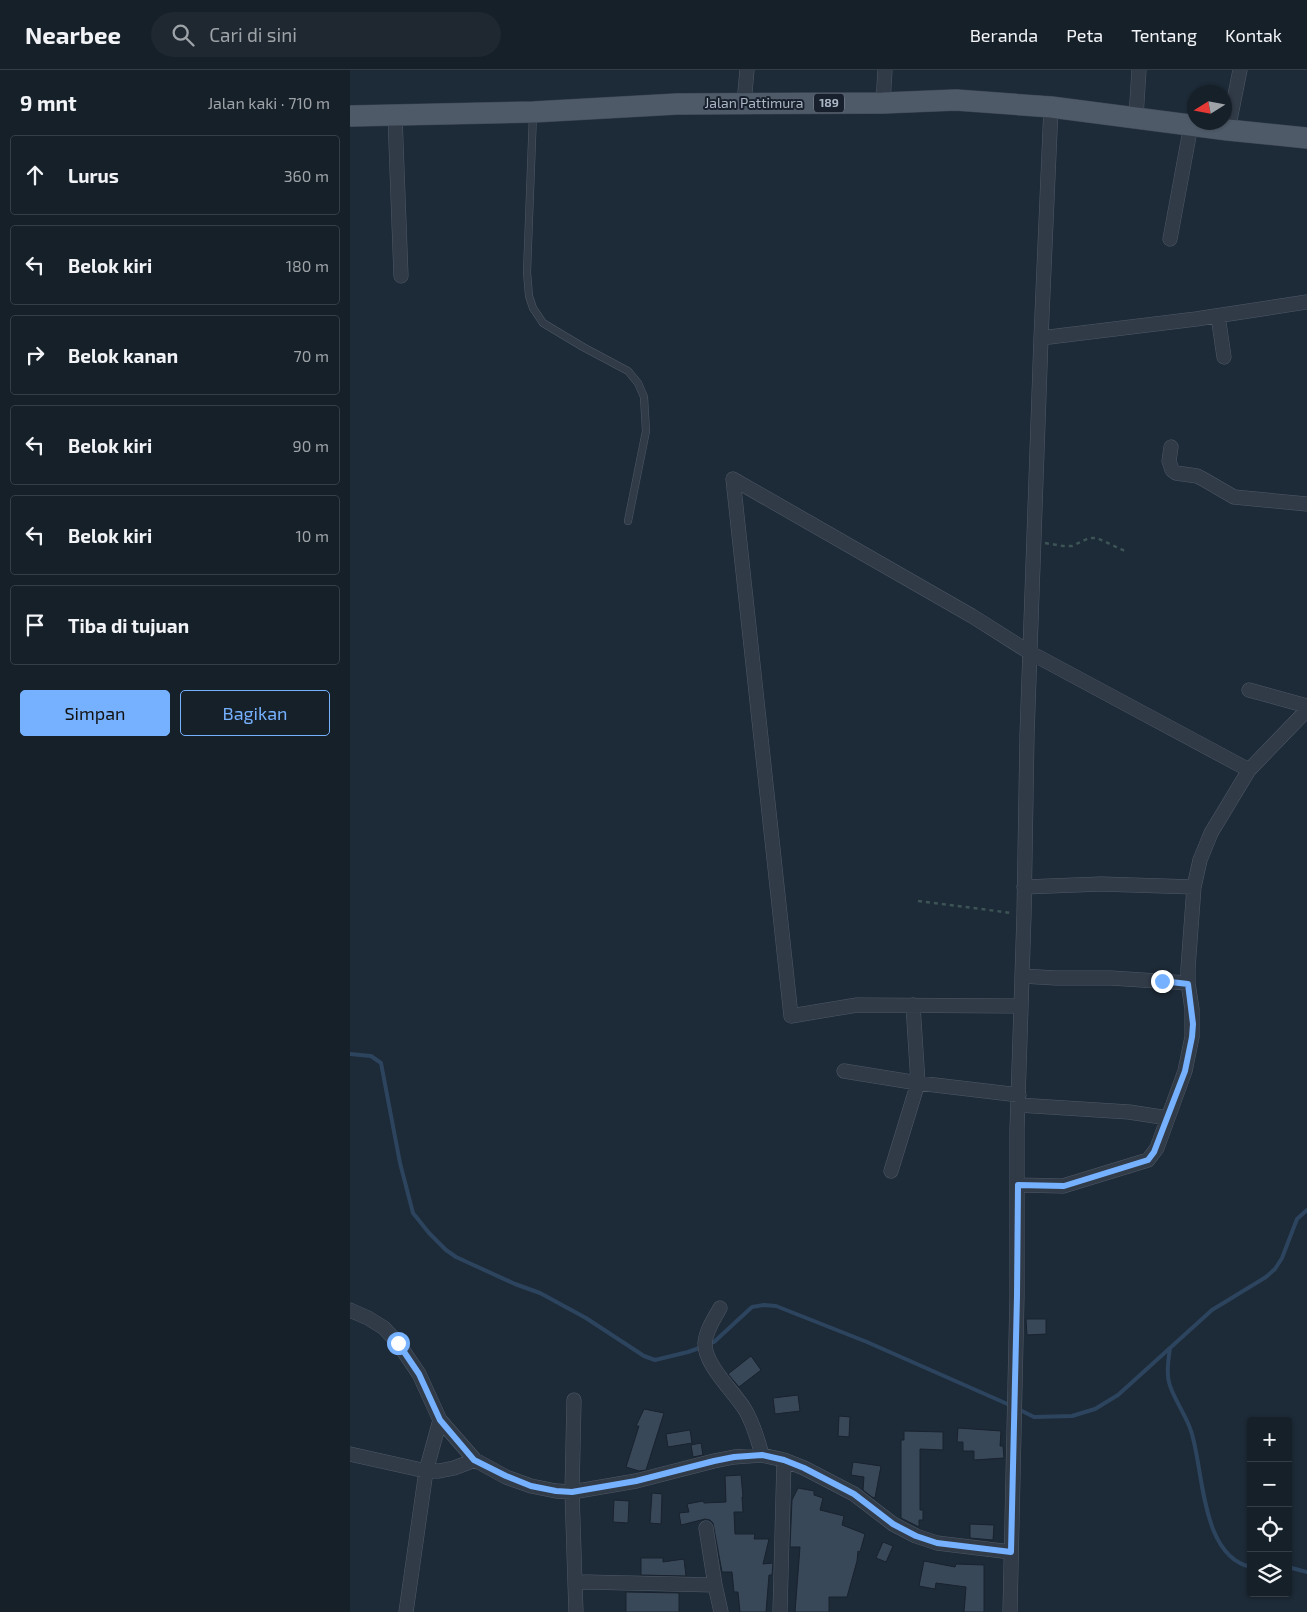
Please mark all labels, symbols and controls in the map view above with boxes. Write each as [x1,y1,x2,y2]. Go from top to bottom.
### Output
search box [151,12,501,57]
text: Nearbee [25,20,121,49]
icon: search [169,21,197,49]
text: Cari di sini [209,23,297,46]
text: Beranda [970,24,1038,46]
text: Peta [1066,24,1103,46]
text: Tentang [1131,24,1197,46]
text: Kontak [1225,24,1282,46]
north arrow [1187,85,1232,130]
text: 9 mnt [20,90,77,115]
text: Jalan kaki · 710 m [208,93,330,112]
road number: 189 [814,93,844,112]
street label: Jalan Pattimura [704,94,804,111]
icon: ahead [21,161,49,189]
text: Lurus [68,164,119,187]
text: 360 m [284,166,329,185]
icon: left [21,251,49,279]
text: Belok kiri [68,254,152,277]
text: 180 m [286,256,329,275]
icon: right [21,341,49,369]
text: Belok kanan [68,344,178,367]
text: 70 m [294,346,329,365]
icon: left [21,431,49,459]
text: Belok kiri [68,434,152,457]
text: 90 m [293,436,329,455]
icon: left [21,521,49,549]
text: Belok kiri [68,524,152,547]
text: 10 m [295,526,329,545]
icon: arrive [21,611,49,639]
text: Tiba di tujuan [68,614,189,637]
button: Simpan [20,690,170,736]
button: Bagikan [180,690,330,736]
route end [1151,970,1174,993]
route start [387,1332,410,1355]
map controls [1247,1417,1292,1597]
button: + [1247,1417,1292,1462]
button: − [1247,1462,1292,1507]
button: locate [1247,1507,1292,1552]
button: layers [1247,1552,1292,1597]

